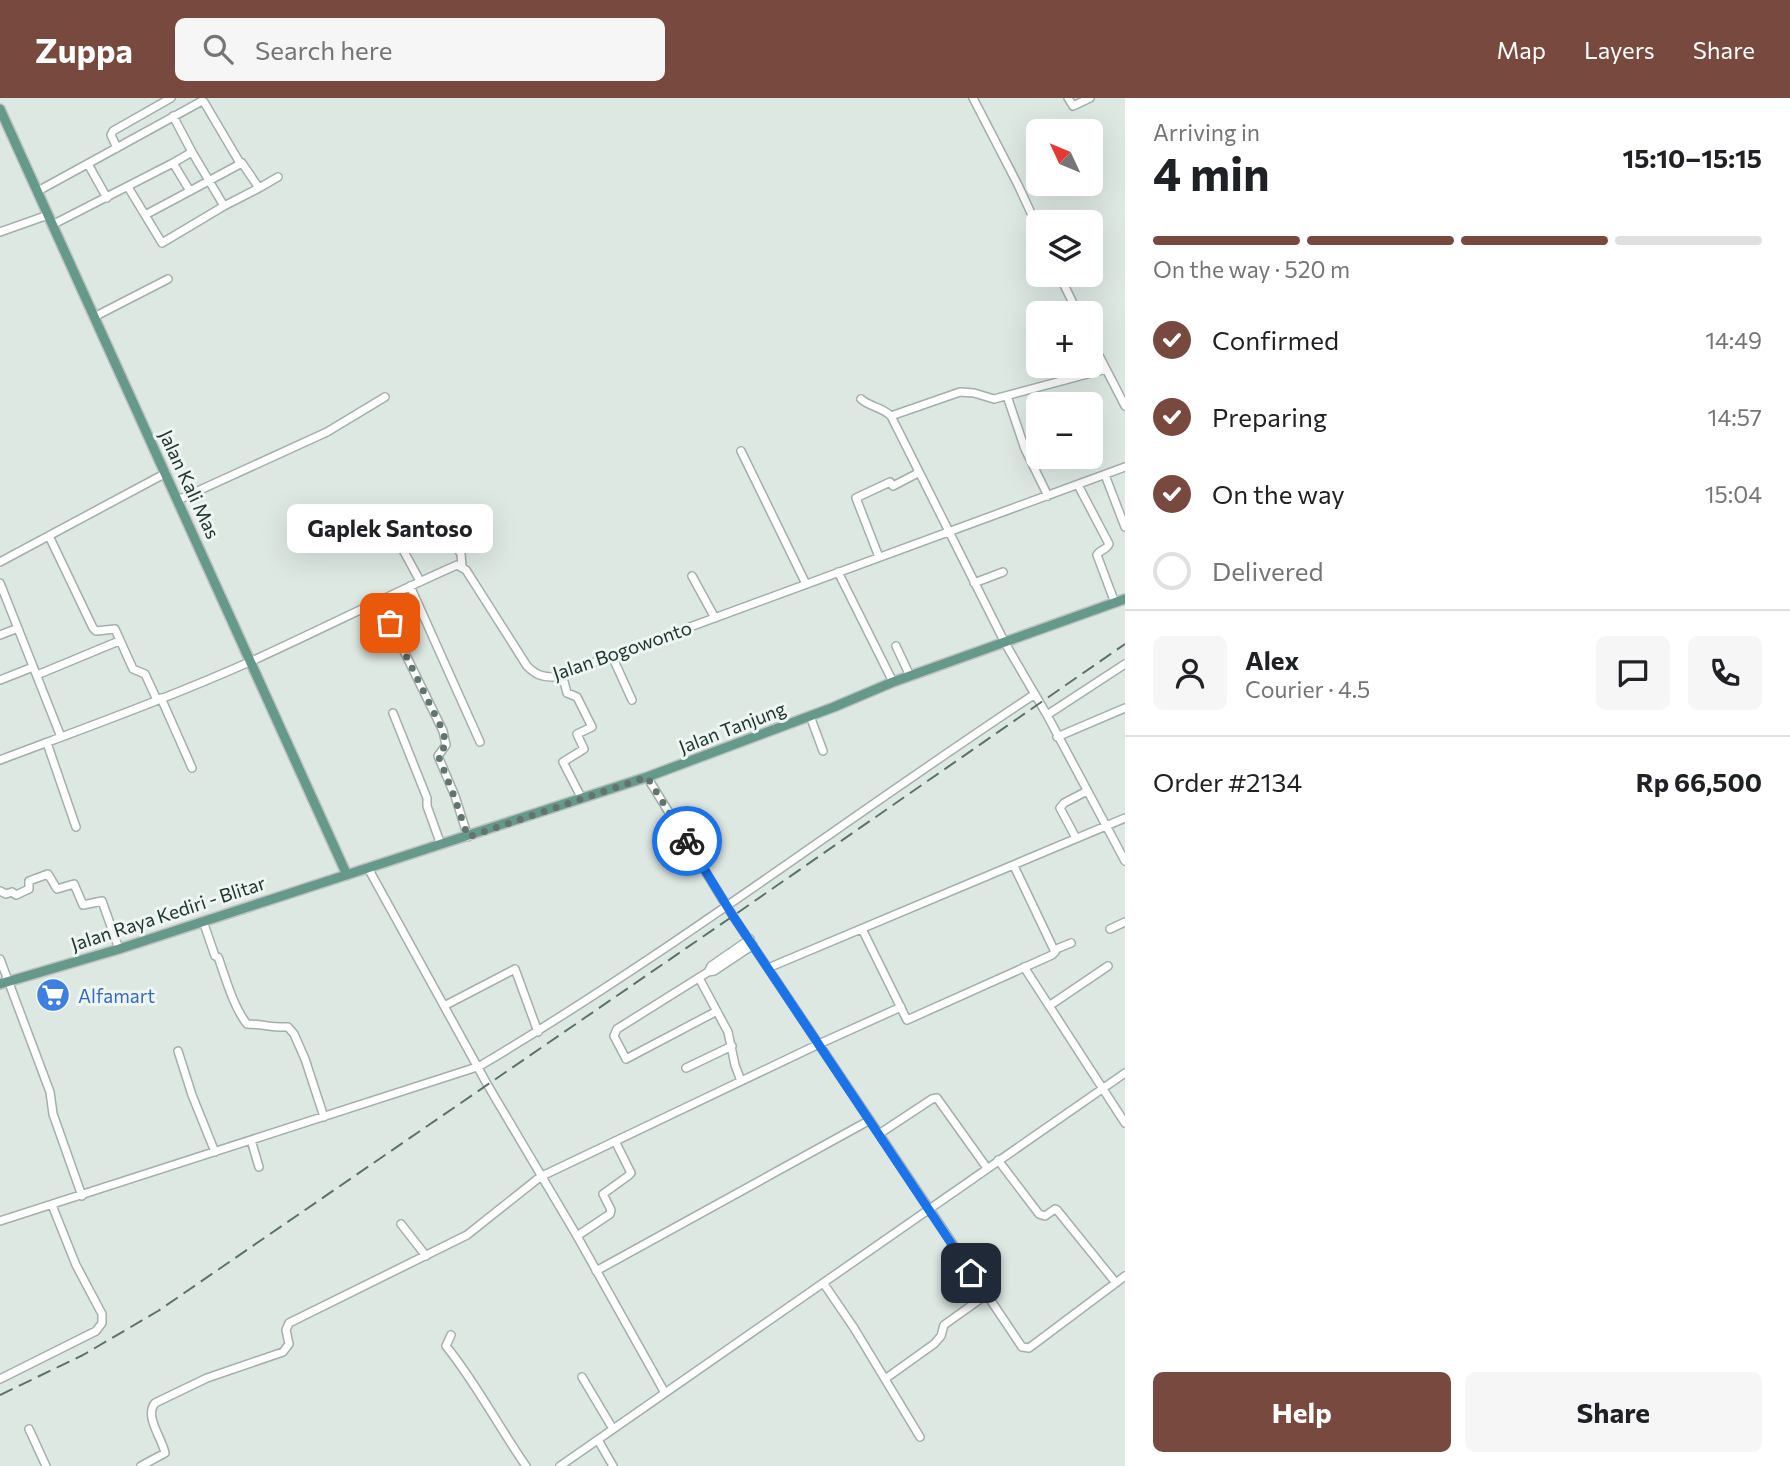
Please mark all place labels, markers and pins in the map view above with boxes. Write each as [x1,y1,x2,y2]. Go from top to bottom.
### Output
callout: Gaplek Santoso [287,504,493,553]
pin [360,593,420,653]
supermarket icon: Alfamart [34,976,72,1014]
place label: Alfamart [78,984,155,1007]
pin [941,1243,1001,1303]

